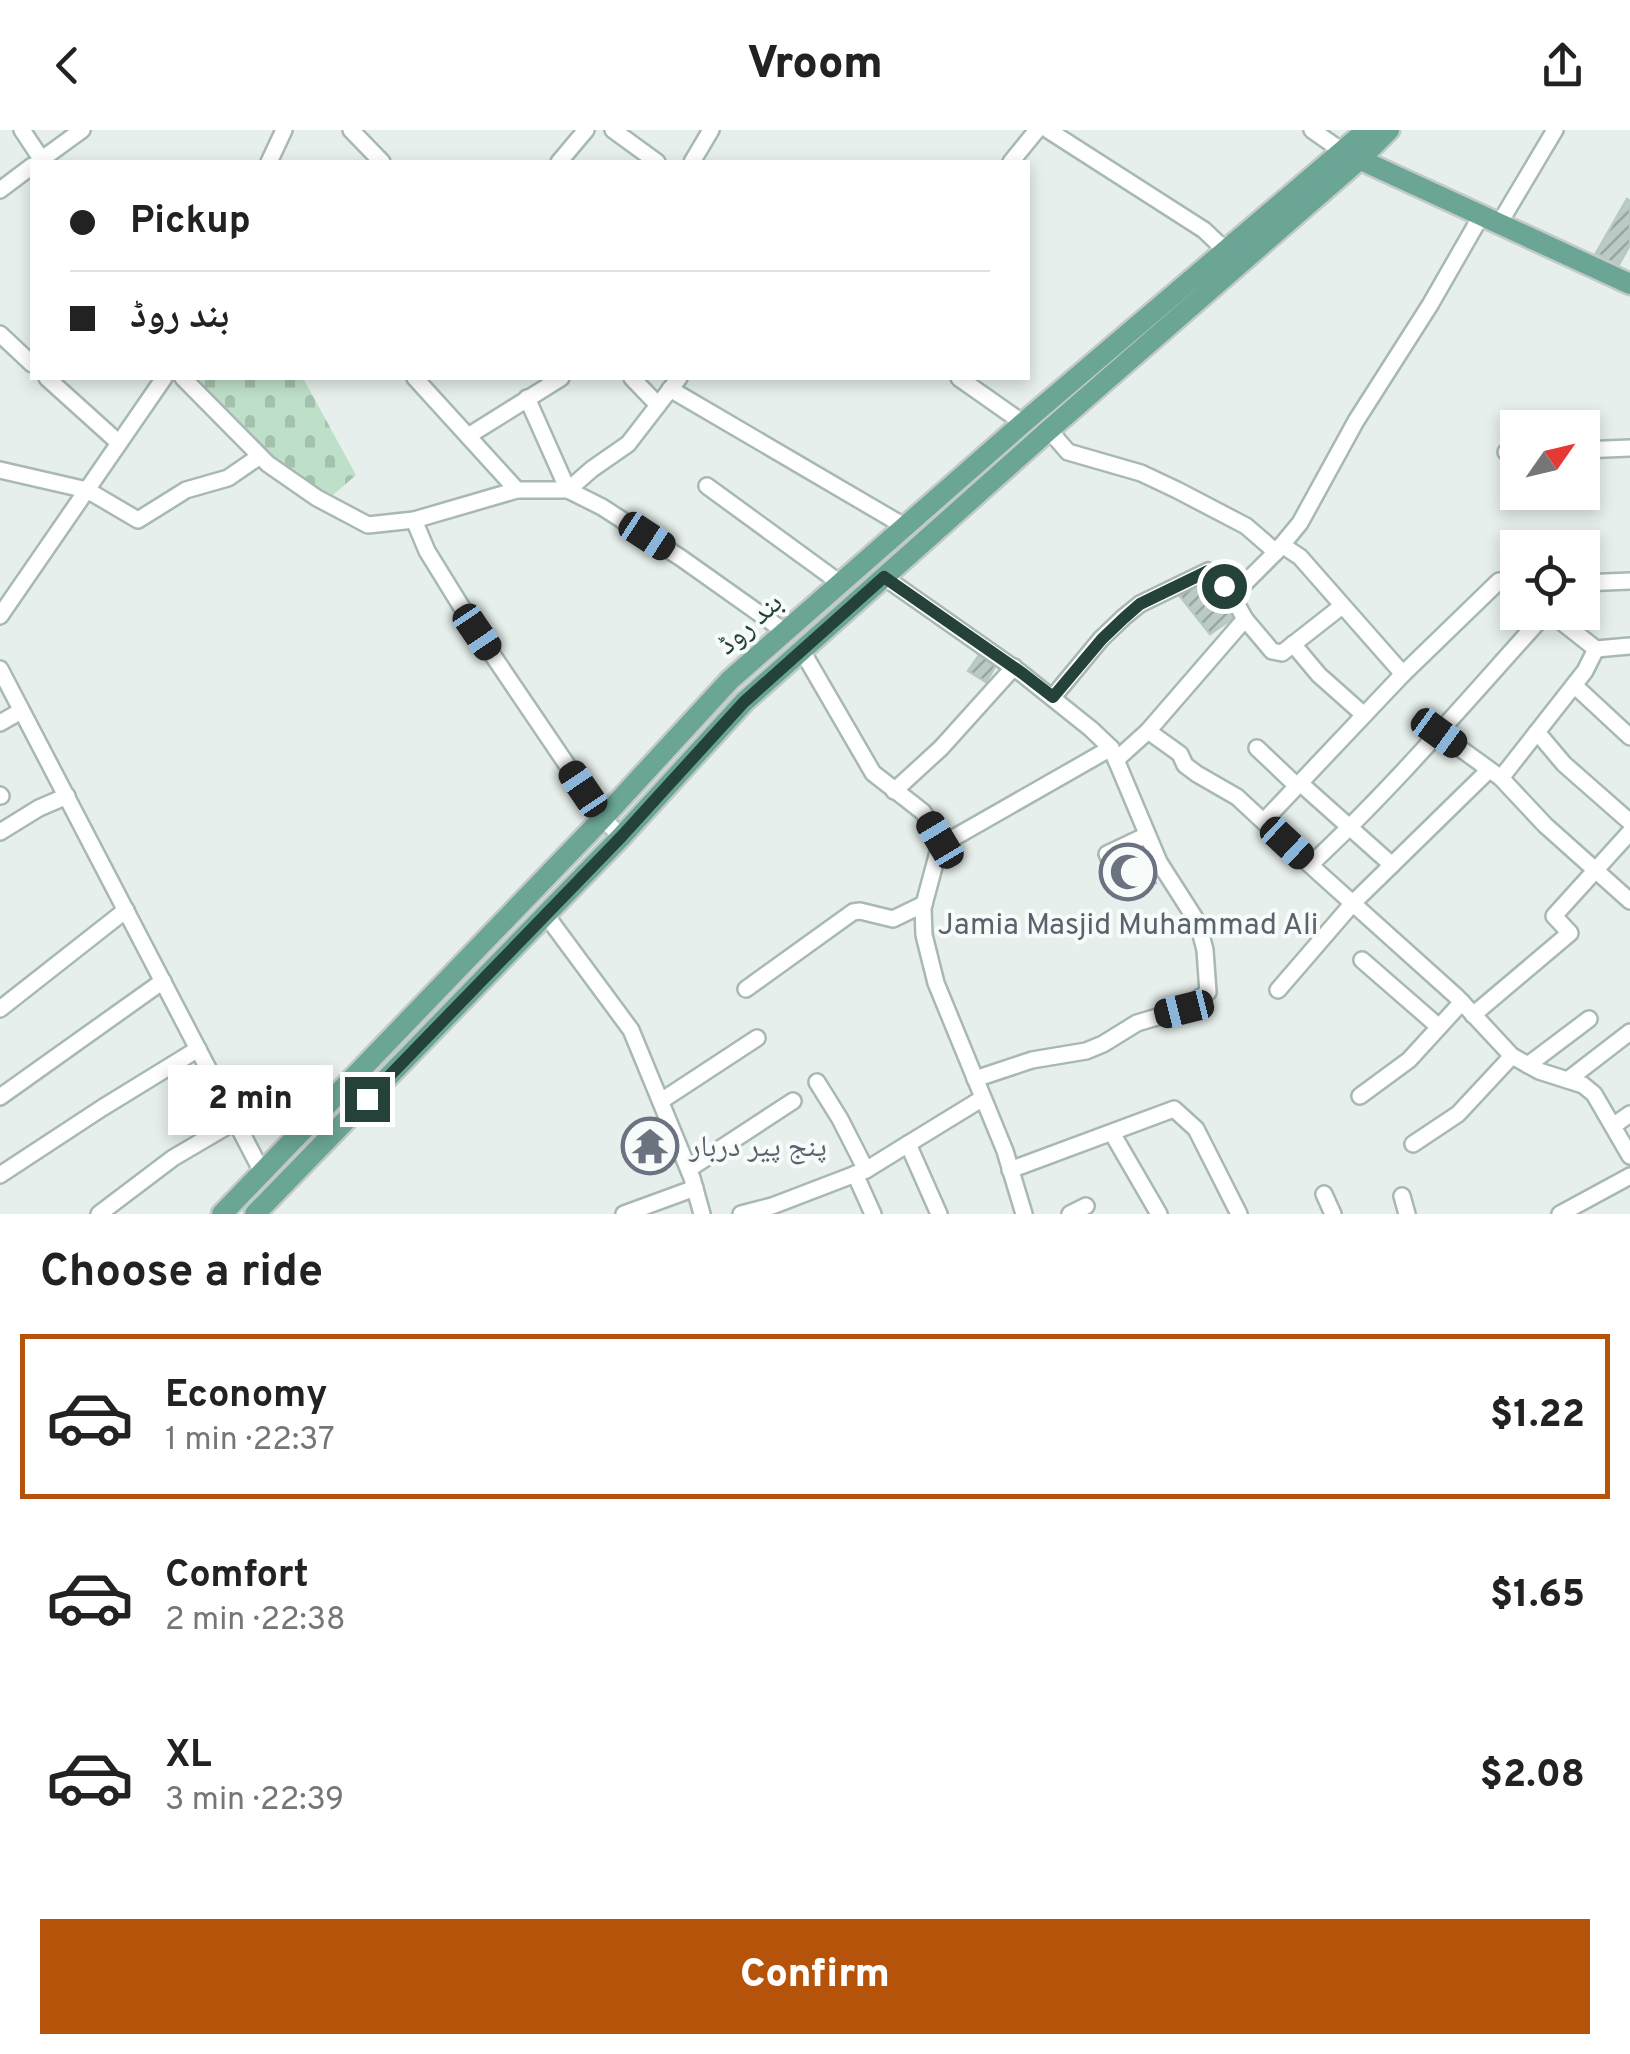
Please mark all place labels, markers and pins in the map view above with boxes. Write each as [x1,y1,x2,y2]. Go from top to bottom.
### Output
mosque icon: Jamia Masjid Muhammad Ali [1098,842,1158,902]
place label: Jamia Masjid Muhammad Ali [937,908,1319,945]
temple icon: پنج پیر دربار [620,1116,680,1176]
place label: پنج پیر دربار [688,1130,827,1167]

